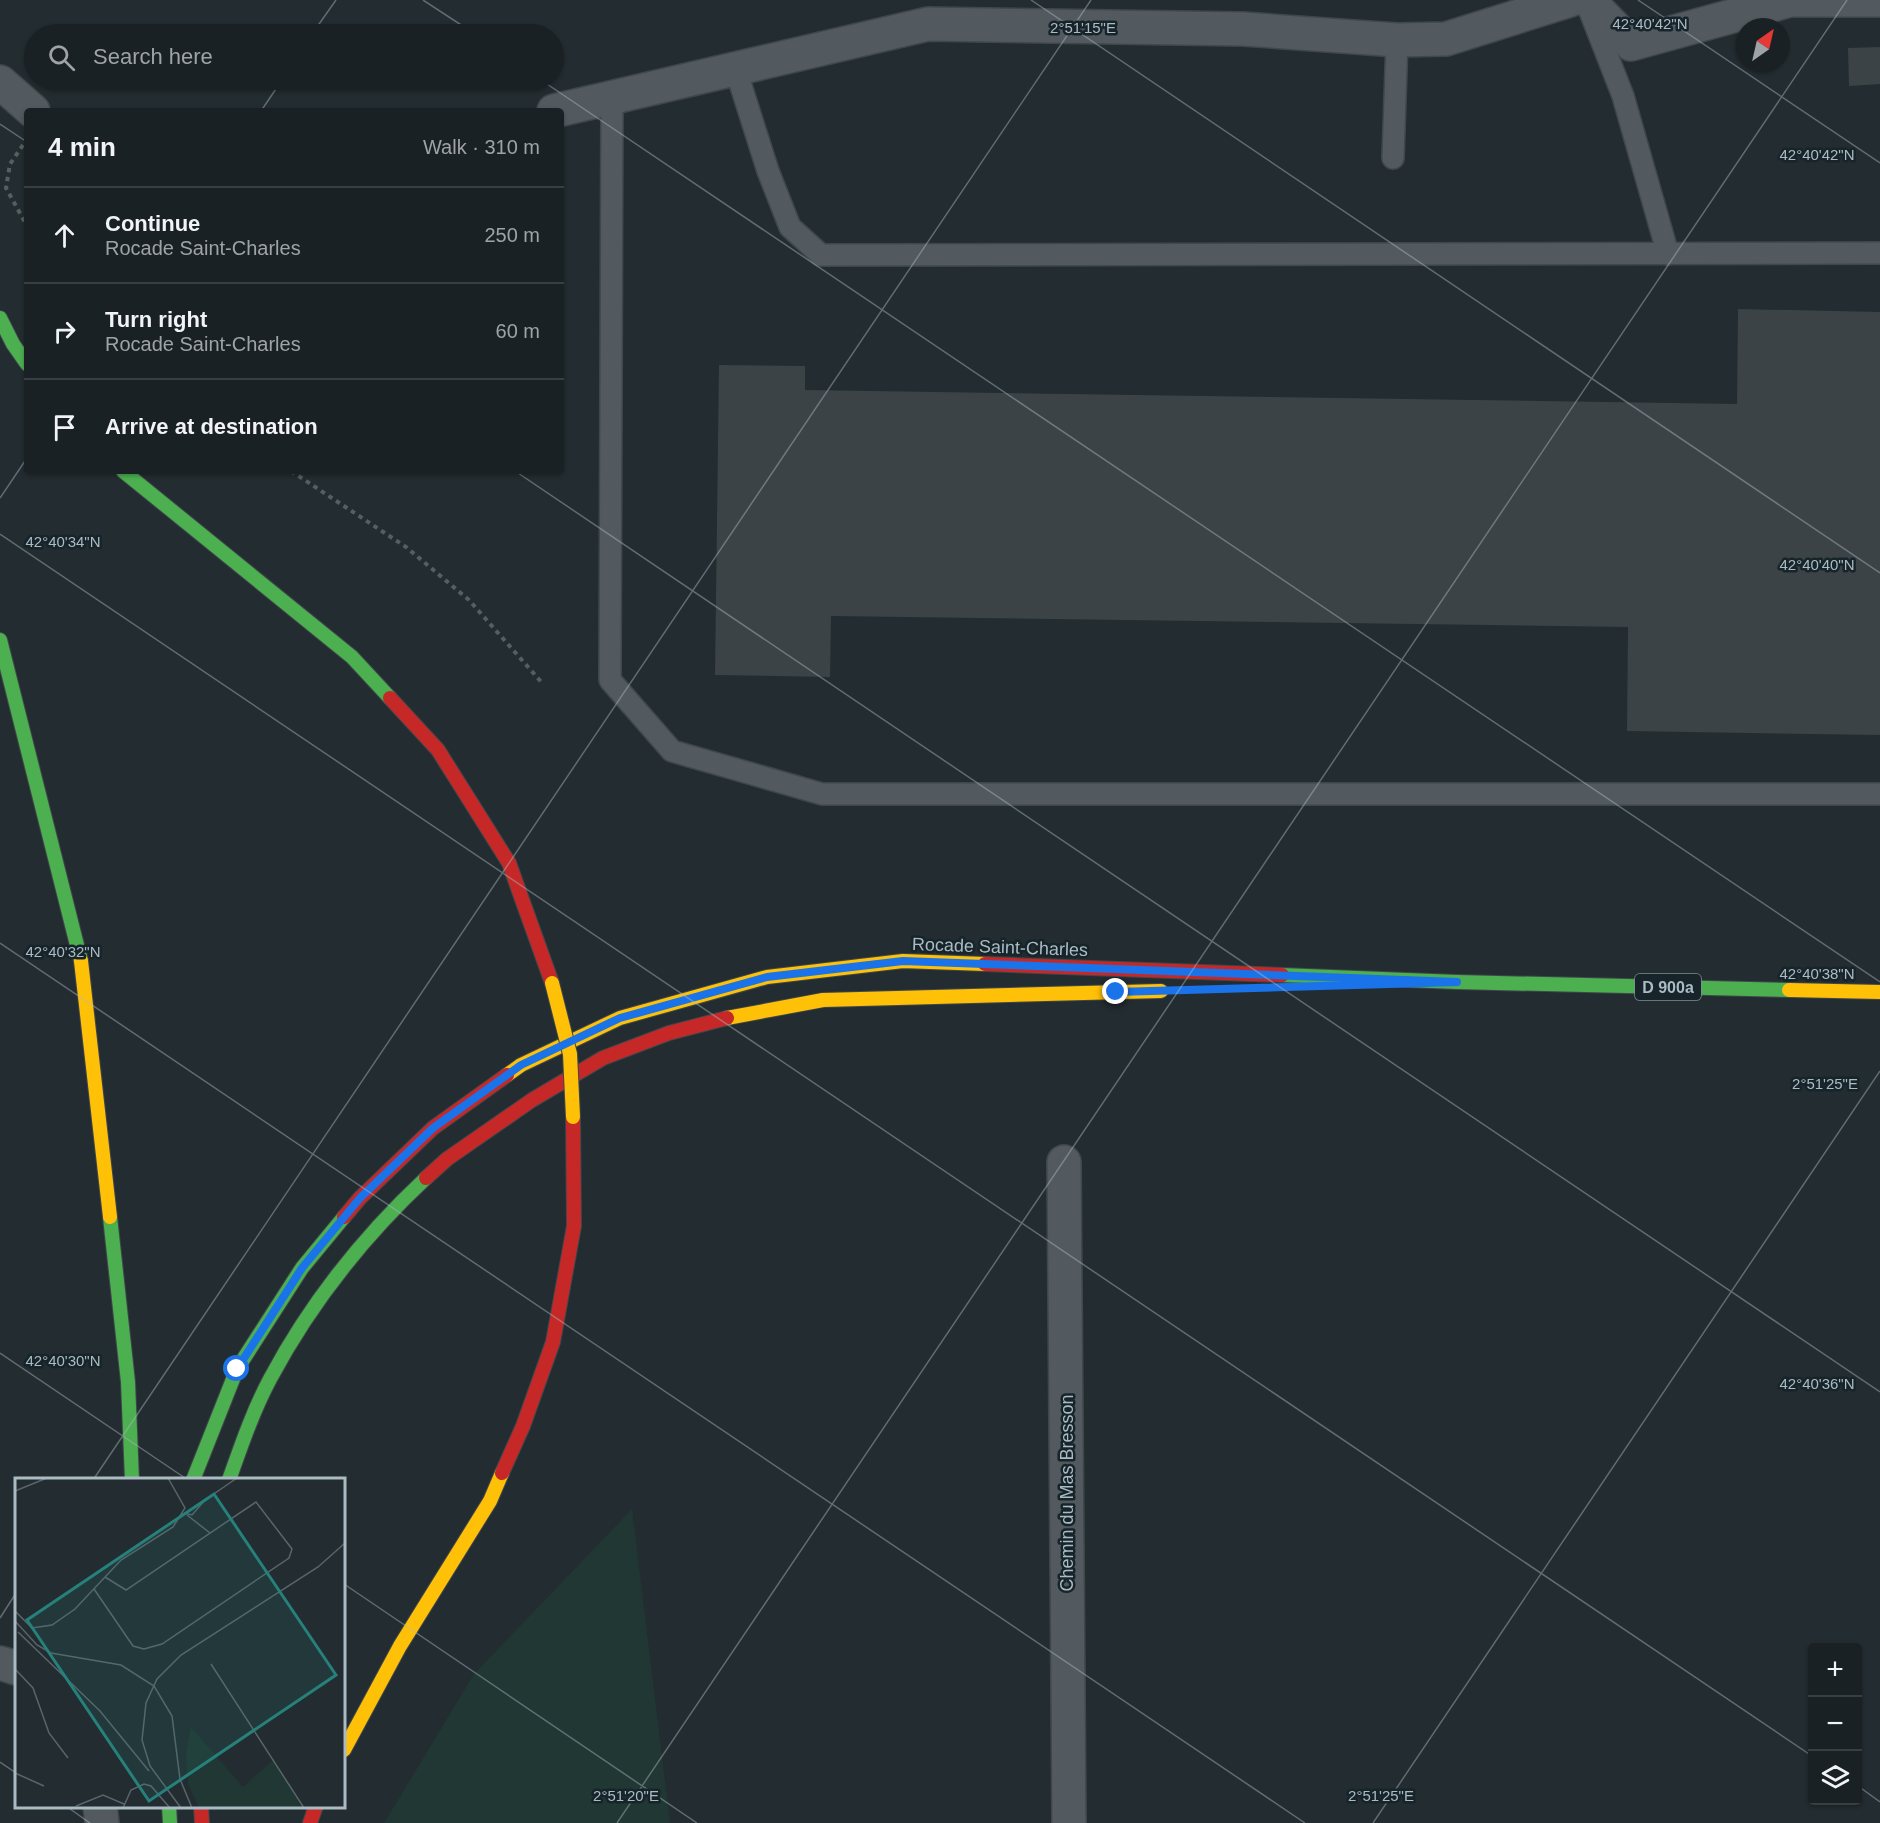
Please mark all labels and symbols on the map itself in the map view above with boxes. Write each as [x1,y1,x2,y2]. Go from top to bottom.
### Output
text: 42°40'42"N [1612,15,1688,32]
north arrow [1736,18,1790,72]
text: 2°51'15"E [1050,19,1116,36]
text: 42°40'42"N [1779,146,1855,163]
text: 42°40'34"N [25,533,101,550]
text: 42°40'40"N [1779,556,1855,573]
street label: Rocade Saint-Charles [912,934,1088,960]
text: 42°40'32"N [25,943,101,960]
text: 42°40'38"N [1779,965,1855,982]
road number: D 900a [1635,974,1701,1000]
route end [1102,978,1128,1004]
text: 2°51'25"E [1792,1075,1858,1092]
text: 42°40'30"N [25,1352,101,1369]
route start [223,1355,249,1381]
text: 42°40'36"N [1779,1375,1855,1392]
street label: Chemin du Mas Bresson [1057,1394,1077,1592]
inset map [15,1478,345,1808]
text: 2°51'20"E [593,1787,659,1804]
text: 2°51'25"E [1348,1787,1414,1804]

